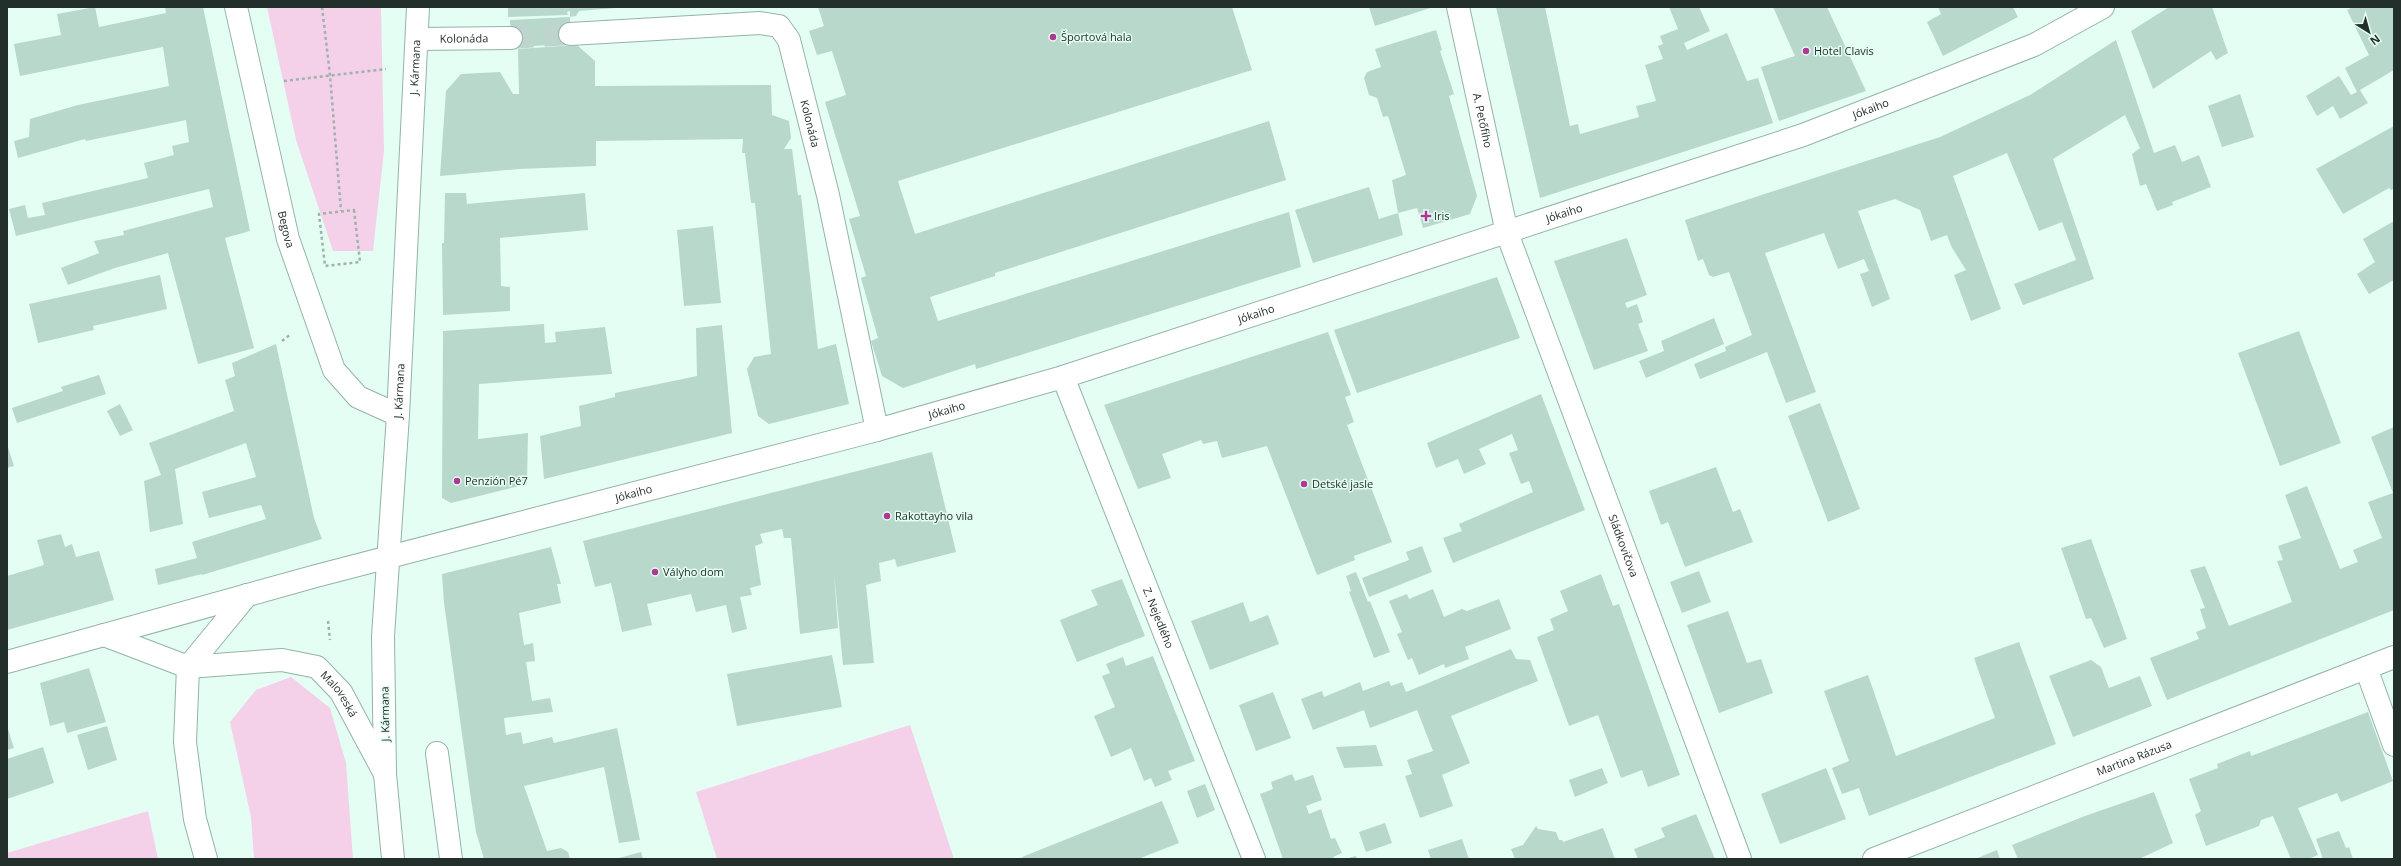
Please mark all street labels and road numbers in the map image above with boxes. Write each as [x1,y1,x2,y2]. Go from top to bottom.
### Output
street label: Kolonáda [440,30,488,46]
street label: J. Kármana [406,39,423,96]
street label: A. Petőfiho [1470,91,1496,150]
street label: Jókaiho [1849,94,1891,122]
street label: Kolonáda [797,98,824,149]
street label: Jókaiho [1543,200,1584,226]
street label: Begova [275,209,299,250]
street label: Jókaiho [1235,300,1277,327]
street label: J. Kármana [390,363,408,420]
street label: Jókaiho [926,397,967,422]
street label: Jókaiho [612,481,654,505]
street label: Sládkovičova [1605,512,1642,579]
street label: Z. Nejedlého [1140,585,1178,651]
street label: Maloveská [318,667,361,720]
street label: J. Kármana [377,686,392,743]
street label: Martina Rázusa [2094,736,2174,779]

